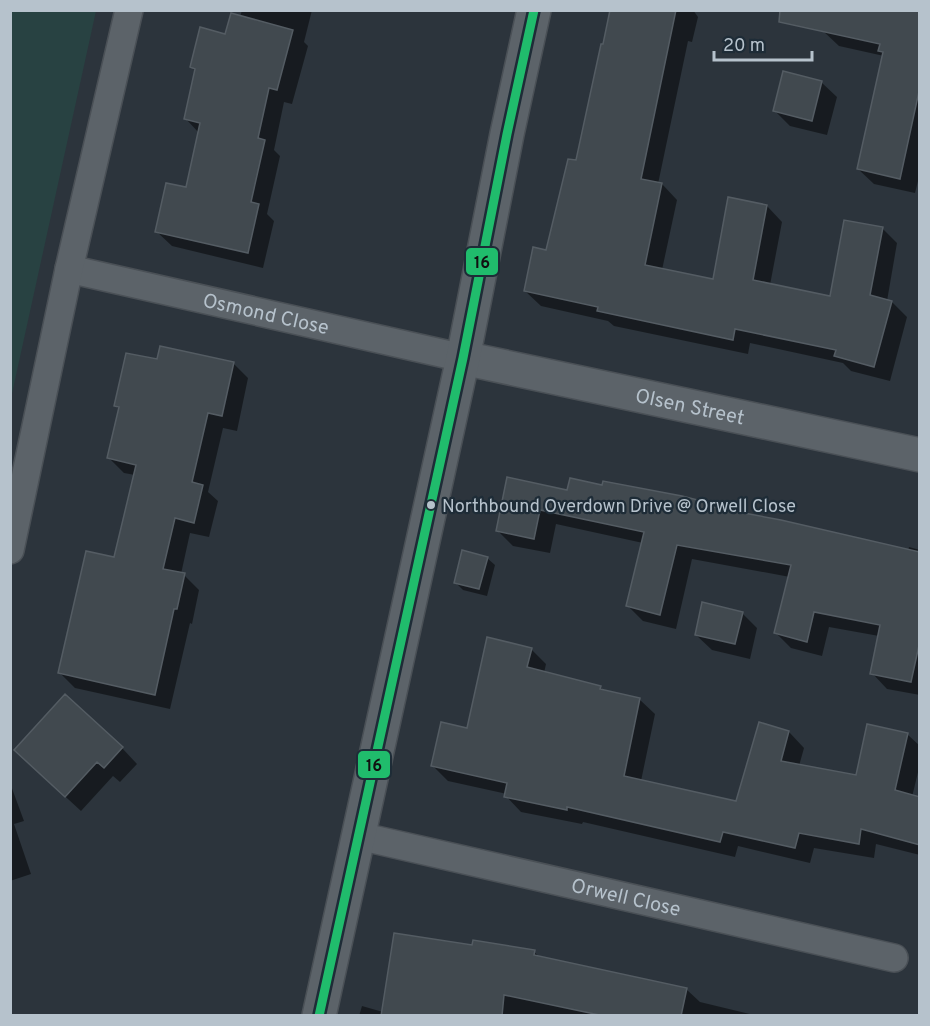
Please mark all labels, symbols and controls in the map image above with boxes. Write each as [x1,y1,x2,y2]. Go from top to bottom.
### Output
scale bar [714,24,812,62]
text: 20 m [723,35,765,58]
line badge: 16 [465,247,499,276]
text: 16 [474,254,490,274]
street label: Osmond Close [200,289,331,342]
street label: Olsen Street [633,384,747,432]
place label: Northbound Overdown Drive @ Orwell Close [442,496,796,519]
marker: Northbound Overdown Drive @ Orwell Close [425,499,437,511]
line badge: 16 [357,750,391,779]
text: 16 [366,757,382,777]
street label: Orwell Close [568,874,683,924]

